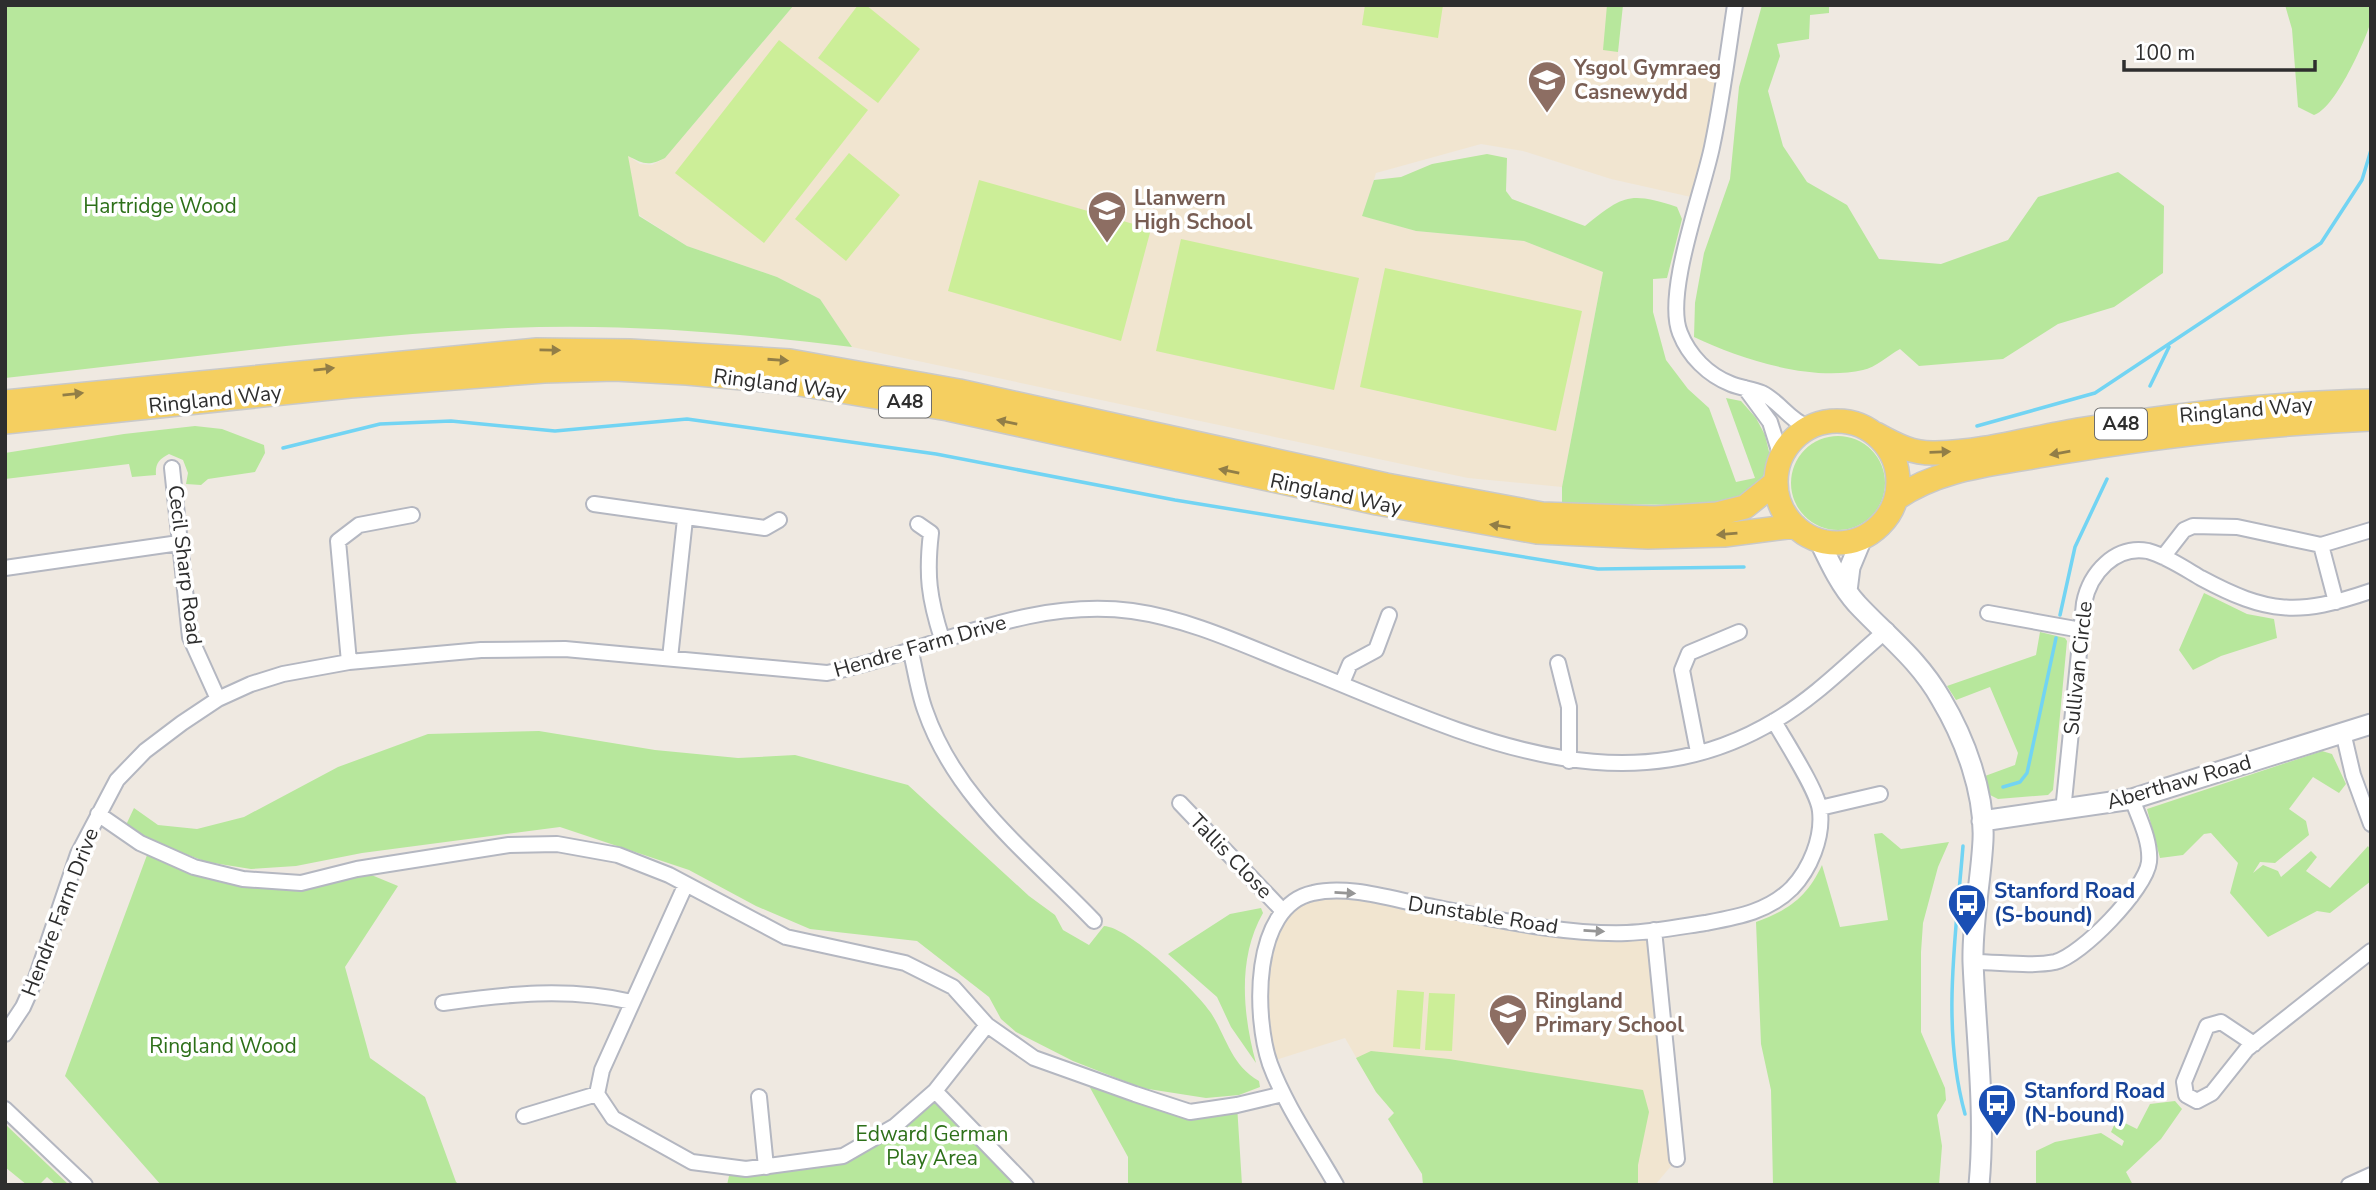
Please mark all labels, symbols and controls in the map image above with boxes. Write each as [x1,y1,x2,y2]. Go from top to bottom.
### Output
scale bar [2124,28,2315,72]
text: 100 m [2134,39,2195,67]
place label: Ysgol Gymraeg Casnewydd [1573,54,1721,106]
school or university icon: Ysgol Gymraeg Casnewydd [1526,59,1568,114]
place label: Llanwern High School [1134,184,1253,236]
school or university icon: Llanwern High School [1086,189,1128,244]
park label: Hartridge Wood [83,192,237,220]
one-way arrow [540,344,562,356]
one-way arrow [767,355,789,366]
street label: Ringland Way [712,362,848,406]
one-way arrow [313,363,335,374]
street label: Ringland Way [147,378,283,420]
road number: A48 [879,386,931,418]
one-way arrow [62,389,84,400]
street label: Ringland Way [2178,390,2314,430]
road number: A48 [2095,408,2147,440]
one-way arrow [996,417,1018,428]
one-way arrow [1929,447,1951,458]
one-way arrow [2049,447,2071,458]
one-way arrow [1218,465,1240,476]
street label: Ringland Way [1268,466,1405,522]
street label: Cecil Sharp Road [161,484,209,646]
one-way arrow [1489,520,1511,531]
one-way arrow [1716,529,1738,540]
street label: Sullivan Circle [2057,600,2099,736]
street label: Hendre Farm Drive [830,608,1010,684]
street label: Aberthaw Road [2104,748,2254,816]
street label: Tallis Close [1183,807,1279,905]
street label: Hendre Farm Drive [15,824,105,1000]
place label: Stanford Road (S-bound) [1994,877,2135,929]
bus stop icon: Stanford Road (S-bound) [1946,882,1988,937]
one-way arrow [1335,888,1357,899]
street label: Dunstable Road [1406,889,1560,941]
one-way arrow [1583,926,1605,937]
place label: Ringland Primary School [1535,987,1684,1039]
school or university icon: Ringland Primary School [1487,992,1529,1047]
park label: Ringland Wood [149,1032,297,1060]
place label: Stanford Road (N-bound) [2024,1077,2165,1129]
bus stop icon: Stanford Road (N-bound) [1976,1082,2018,1137]
park label: Edward German Play Area [856,1120,1008,1172]

